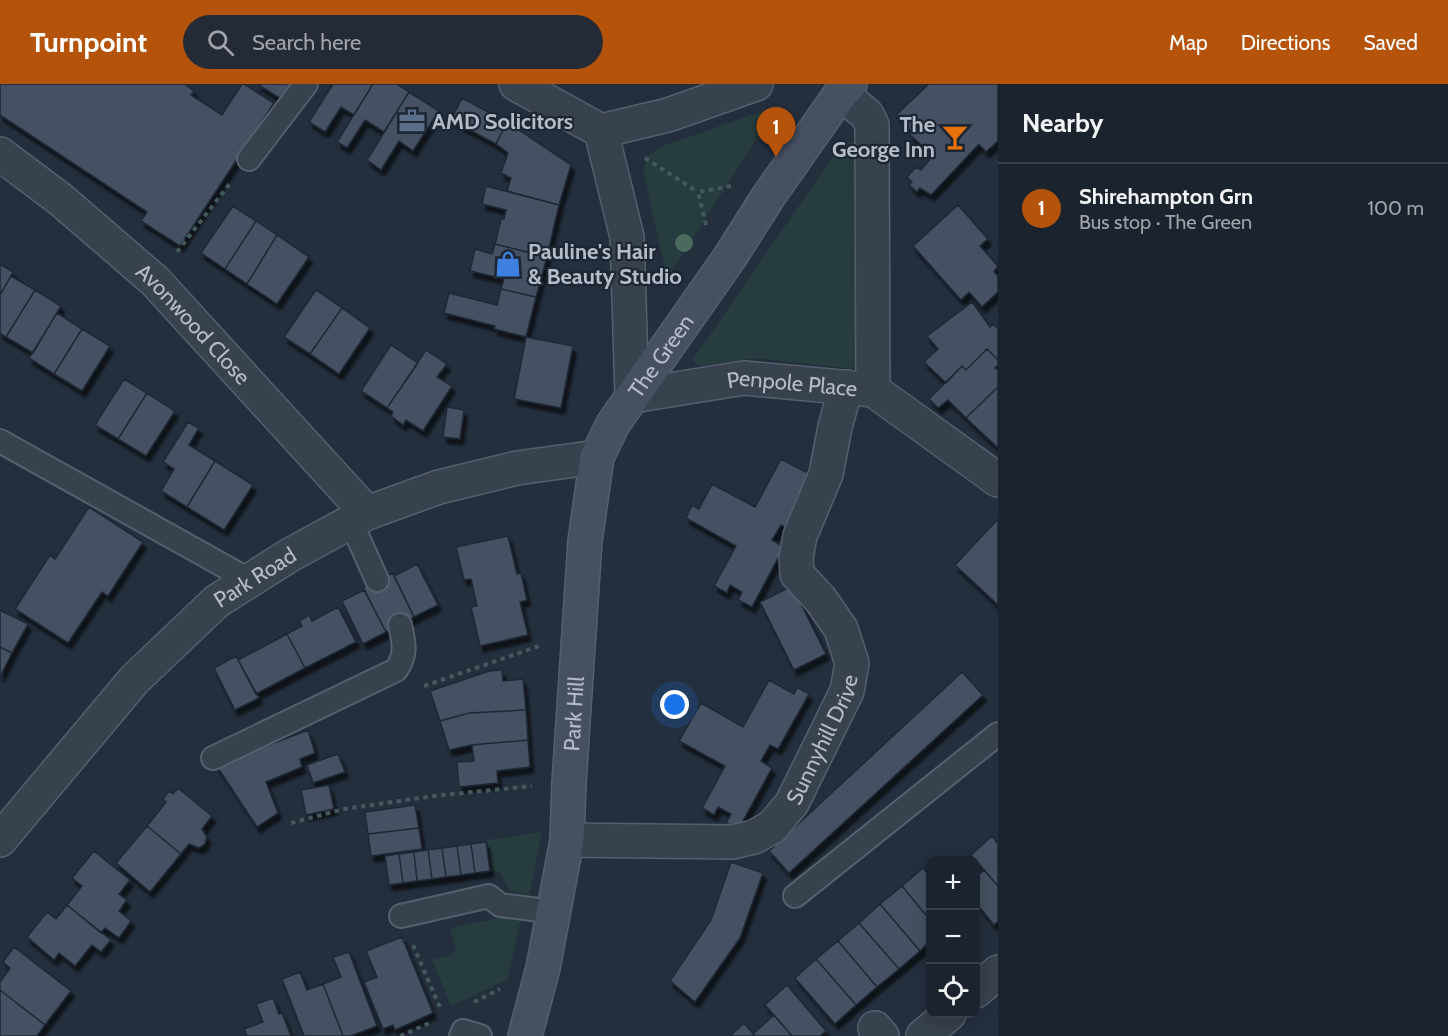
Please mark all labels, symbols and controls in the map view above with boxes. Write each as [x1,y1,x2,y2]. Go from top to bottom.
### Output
search box [183,15,603,69]
text: Turnpoint [30,25,147,59]
icon: search [204,26,237,59]
text: Search here [252,29,361,56]
text: Map [1169,30,1208,55]
text: Directions [1241,30,1330,55]
text: Saved [1363,30,1418,55]
office icon: AMD Solicitors [397,106,427,136]
pin: 1 [756,107,796,157]
text: Nearby [1022,107,1103,139]
place label: AMD Solicitors [432,108,573,135]
place label: The George Inn [832,111,935,163]
bar icon: The George Inn [940,122,970,152]
text: Shirehampton Grn [1079,183,1253,210]
text: 1 [1038,196,1045,220]
text: 100 m [1368,196,1424,220]
text: Bus stop · The Green [1079,210,1252,234]
place label: Pauline's Hair & Beauty Studio [528,238,682,290]
shop icon: Pauline's Hair & Beauty Studio [493,249,523,279]
street label: Avonwood Close [130,258,256,390]
street label: The Green [623,309,700,403]
street label: Penpole Place [725,365,859,402]
street label: Park Road [209,542,301,614]
street label: Sunnyhill Drive [780,673,864,809]
street label: Park Hill [558,675,590,752]
your location [660,690,689,719]
map controls [926,856,980,1018]
button: + [926,856,980,910]
button: − [926,910,980,964]
button: locate [926,964,980,1018]

